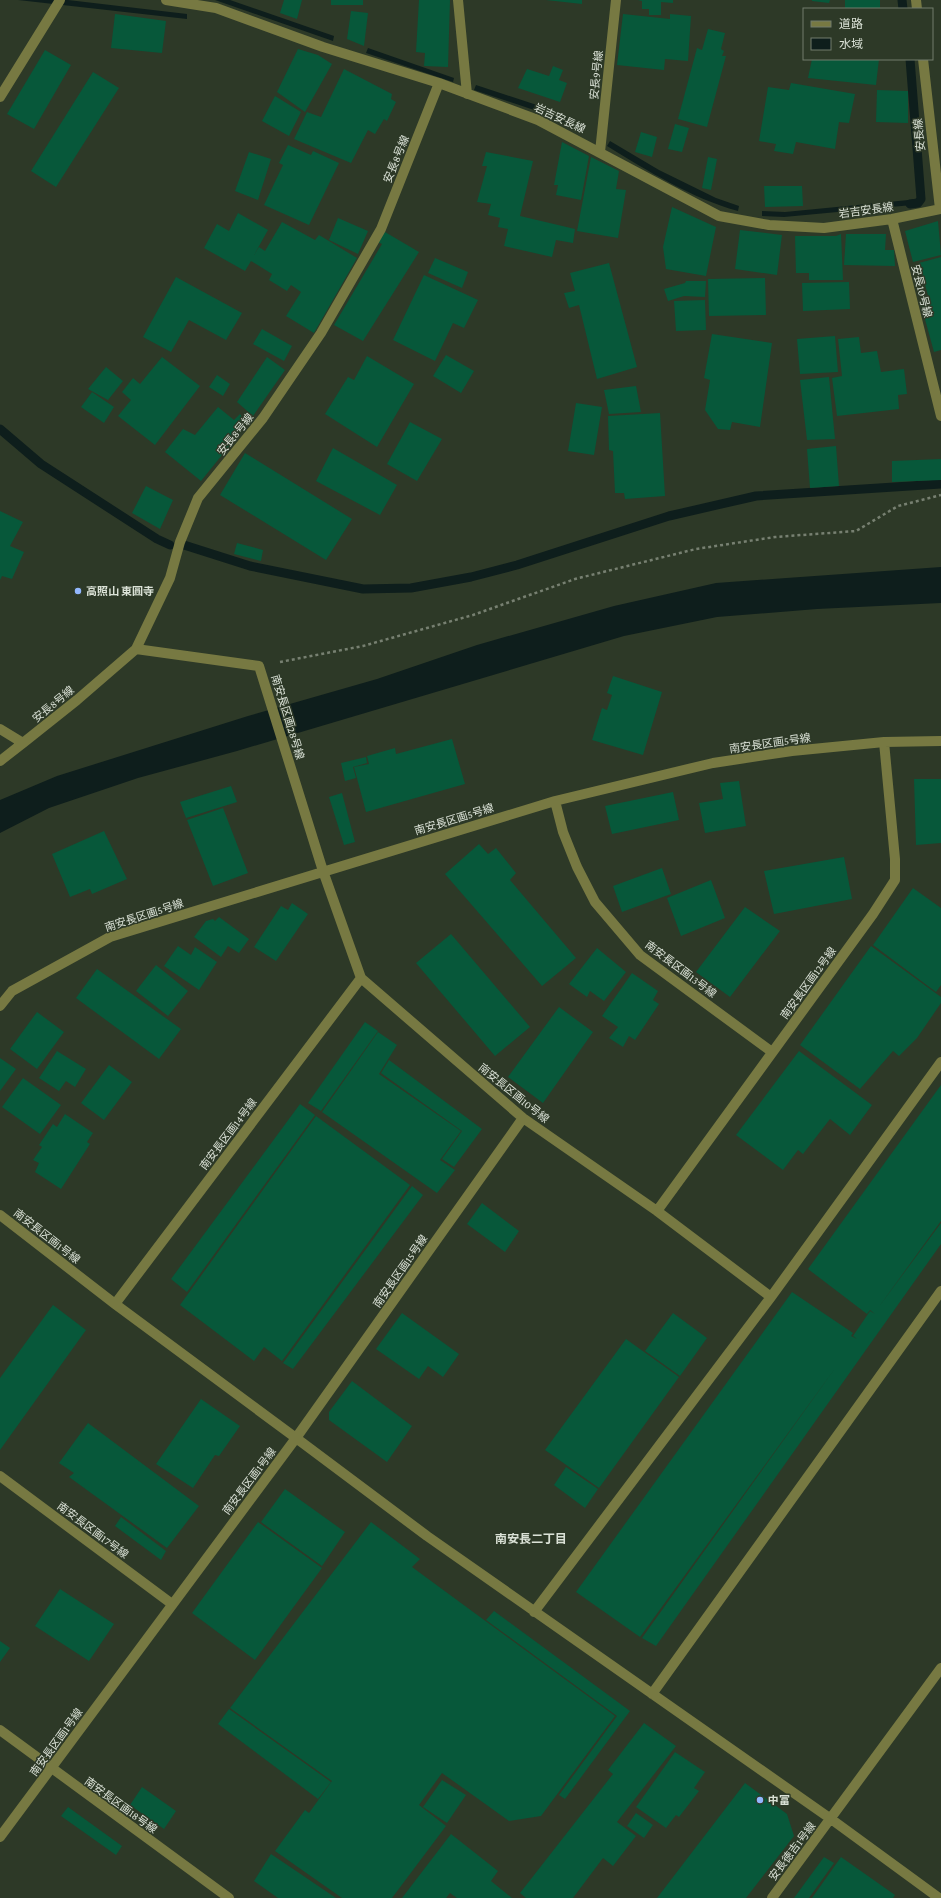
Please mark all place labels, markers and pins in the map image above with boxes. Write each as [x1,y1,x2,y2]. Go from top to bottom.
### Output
place label: 高照山 東圓寺 [86,585,154,597]
marker: 高照山 東圓寺 [73,586,83,596]
place label: 中富 [768,1794,790,1806]
marker: 中富 [755,1795,765,1805]

